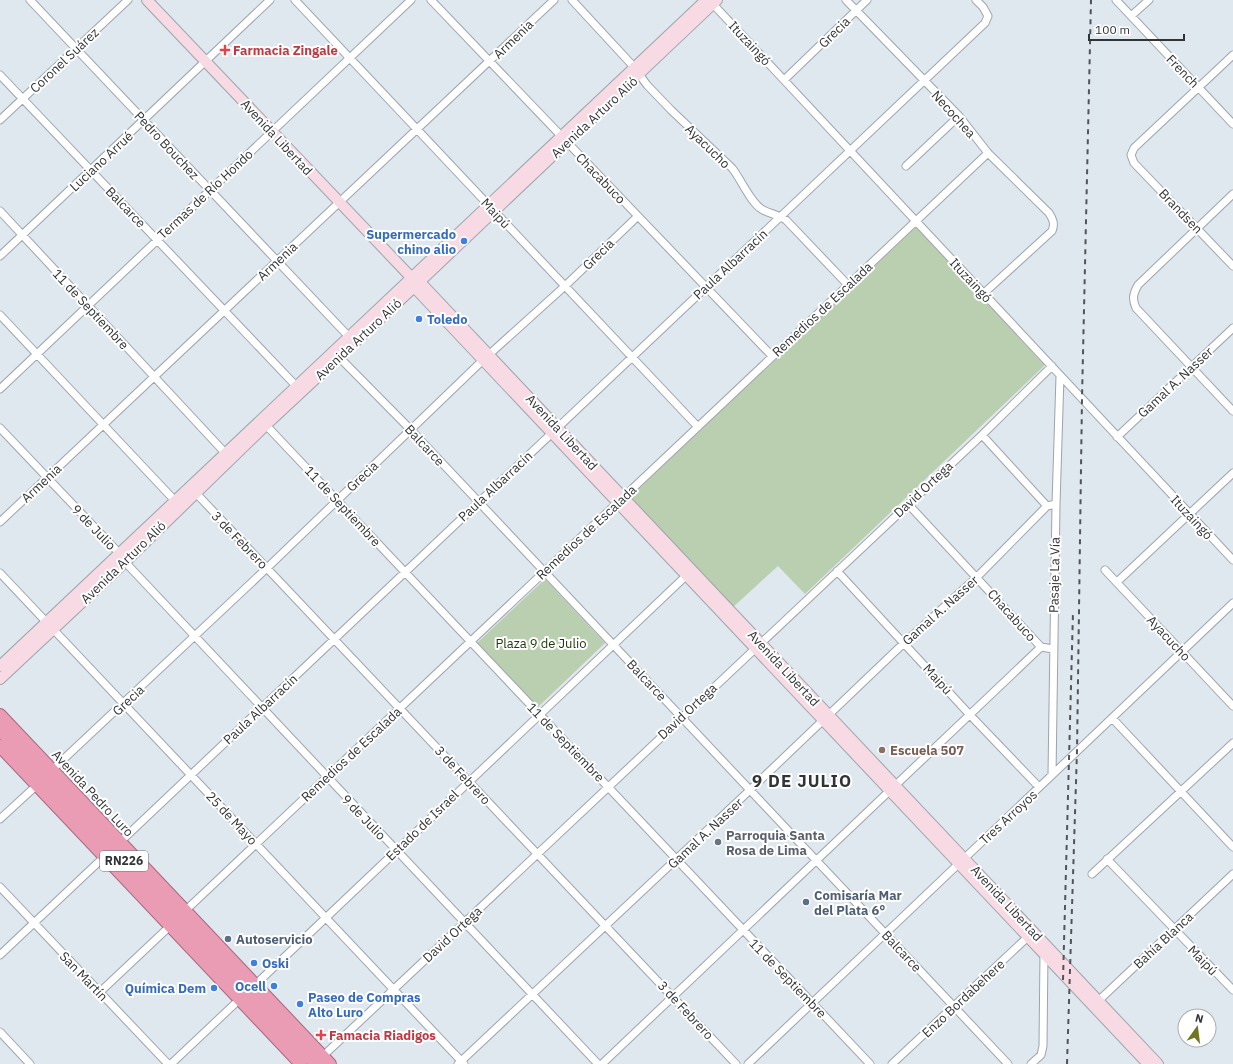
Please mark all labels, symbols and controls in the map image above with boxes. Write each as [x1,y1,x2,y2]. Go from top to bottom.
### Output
street label: Grecia [815,13,854,52]
street label: Armenia [490,16,537,63]
scale bar [1089,16,1184,42]
street label: Ituzaingó [725,17,775,69]
text: 100 m [1095,22,1130,37]
street label: Coronel Suárez [26,24,102,97]
place label: Farmacia Zingale [233,42,338,59]
marker: Farmacia Zingale [220,45,230,55]
street label: French [1163,51,1203,92]
street label: Avenida Arturo Alió [547,73,641,162]
street label: Necochea [928,87,979,142]
street label: Avenida Libertad [237,96,316,179]
street label: Pedro Bouchez [131,108,203,183]
street label: Ayacucho [681,121,734,172]
street label: Luciano Arrué [66,128,137,195]
street label: Termas de Río Hondo [154,146,257,243]
street label: Chacabuco [572,149,629,207]
street label: Balcarce [102,183,149,232]
street label: Brandsen [1155,185,1206,237]
street label: Maipú [477,194,514,232]
place label: Supermercado chino alio [366,226,456,258]
street label: Paula Albarracín [690,226,771,303]
street label: Grecia [579,235,618,274]
marker: Supermercado chino alio [459,236,469,246]
street label: Armenia [254,238,301,284]
street label: Ituzaingó [946,254,996,306]
street label: Remedios de Escalada [769,258,876,360]
street label: 11 de Septiembre [49,265,132,353]
street label: Avenida Arturo Alió [311,295,405,384]
place label: Toledo [427,311,468,328]
marker: Toledo [414,314,424,324]
street label: Gamal A. Nasser [1134,343,1217,422]
street label: Avenida Libertad [522,391,601,474]
street label: Balcarce [401,421,448,470]
street label: Paula Albarracín [455,448,536,525]
street label: Grecia [343,457,382,495]
street label: David Ortega [890,457,957,521]
street label: Armenia [18,460,65,506]
street label: 11 de Septiembre [301,462,384,550]
street label: Remedios de Escalada [533,481,640,583]
street label: Ituzaingó [1167,491,1217,543]
street label: 9 de Julio [68,501,119,554]
street label: 3 de Febrero [208,508,271,573]
street label: Avenida Arturo Alió [77,517,170,607]
street label: Pasaje La Vía [1045,537,1064,613]
street label: Gamal A. Nasser [899,572,982,649]
street label: Chacabuco [984,586,1040,645]
street label: Ayacucho [1143,612,1194,665]
street label: Avenida Libertad [744,627,823,710]
park label: Plaza 9 de Julio [495,635,587,652]
street label: Balcarce [623,656,670,705]
street label: Maipú [919,660,956,698]
street label: Paula Albarracín [220,671,301,748]
street label: David Ortega [654,679,721,743]
street label: Grecia [109,681,148,719]
street label: 11 de Septiembre [523,699,608,786]
street label: Remedios de Escalada [298,703,405,805]
street label: 3 de Febrero [431,742,494,808]
place label: Escuela 507 [890,742,964,759]
marker: Escuela 507 [877,745,887,755]
street label: Avenida Pedro Luro [48,746,137,840]
district label: 9 DE JULIO [752,770,852,792]
street label: Estado de Israel [382,786,463,864]
street label: Tres Arroyos [976,786,1041,849]
street label: 25 de Mayo [202,788,261,849]
street label: 9 de Julio [338,791,389,844]
street label: Gamal A. Nasser [664,794,747,873]
place label: Parroquia Santa Rosa de Lima [726,827,825,859]
marker: Parroquia Santa Rosa de Lima [713,837,723,847]
road number: RN226 [100,851,148,871]
street label: Avenida Libertad [967,862,1046,945]
place label: Comisaría Mar del Plata 6° [814,887,902,919]
marker: Comisaría Mar del Plata 6° [801,897,811,907]
street label: David Ortega [419,902,486,966]
street label: Bahía Blanca [1130,908,1197,972]
street label: Balcarce [878,927,925,976]
place label: Autoservicio [236,931,313,948]
marker: Autoservicio [223,934,233,944]
street label: 11 de Septiembre [745,935,830,1022]
street label: Maipú [1184,942,1221,979]
street label: San Martín [56,948,111,1005]
place label: Oski [262,955,289,972]
street label: Enzo Bordabehere [918,956,1008,1041]
marker: Oski [249,958,259,968]
street label: 3 de Febrero [654,977,717,1043]
place label: Ocell [235,978,266,995]
place label: Química Dem [125,980,206,997]
marker: Ocell [269,981,279,991]
marker: Química Dem [209,983,219,993]
place label: Paseo de Compras Alto Luro [308,989,421,1021]
marker: Paseo de Compras Alto Luro [295,999,305,1009]
north arrow [1177,1008,1217,1048]
text: N [1194,1011,1205,1026]
place label: Famacia Riadigos [329,1027,436,1044]
marker: Famacia Riadigos [316,1030,326,1040]

